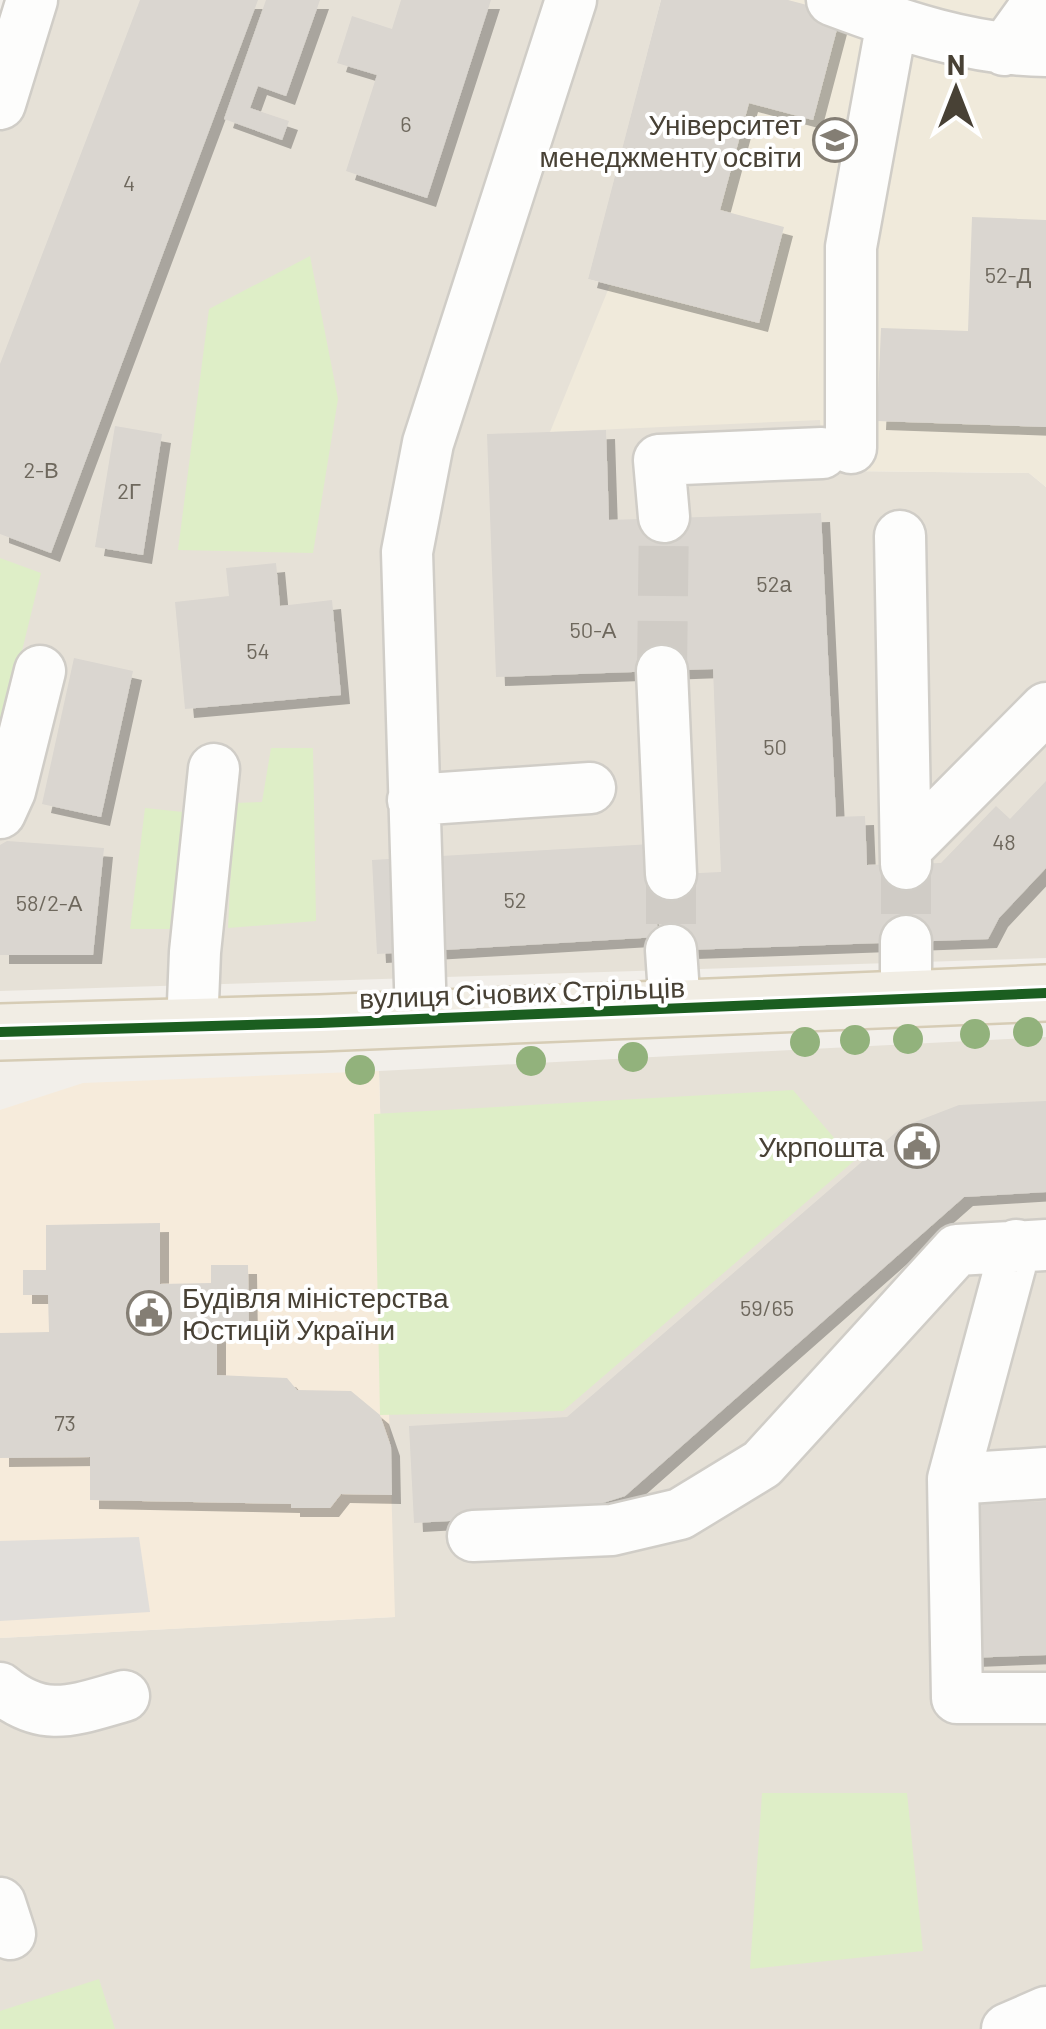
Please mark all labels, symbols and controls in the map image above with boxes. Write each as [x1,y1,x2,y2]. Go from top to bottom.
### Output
north arrow [906,40,1006,140]
text: N [947,47,965,81]
place label: Університет менеджменту освіти [540,107,802,173]
house number: 6 [400,110,412,136]
school or university icon: Університет менеджменту освіти [812,117,858,163]
house number: 4 [123,169,135,195]
house number: 52-Д [985,261,1031,288]
house number: 2-В [23,456,59,482]
house number: 2Г [117,477,141,503]
house number: 52а [756,570,792,596]
house number: 50-А [569,616,617,642]
house number: 54 [246,637,270,663]
house number: 50 [763,733,787,759]
house number: 48 [992,828,1016,854]
house number: 52 [503,886,527,912]
house number: 58/2-А [16,889,83,915]
street label: вулиця Січових Стрільців [358,969,686,1015]
public building icon: Укрпошта [894,1123,940,1169]
place label: Укрпошта [758,1129,884,1163]
place label: Будівля міністерства Юстицій України [182,1280,449,1346]
public building icon: Будівля міністерства Юстицій України [126,1290,172,1336]
house number: 59/65 [740,1294,794,1320]
house number: 73 [54,1409,76,1435]

